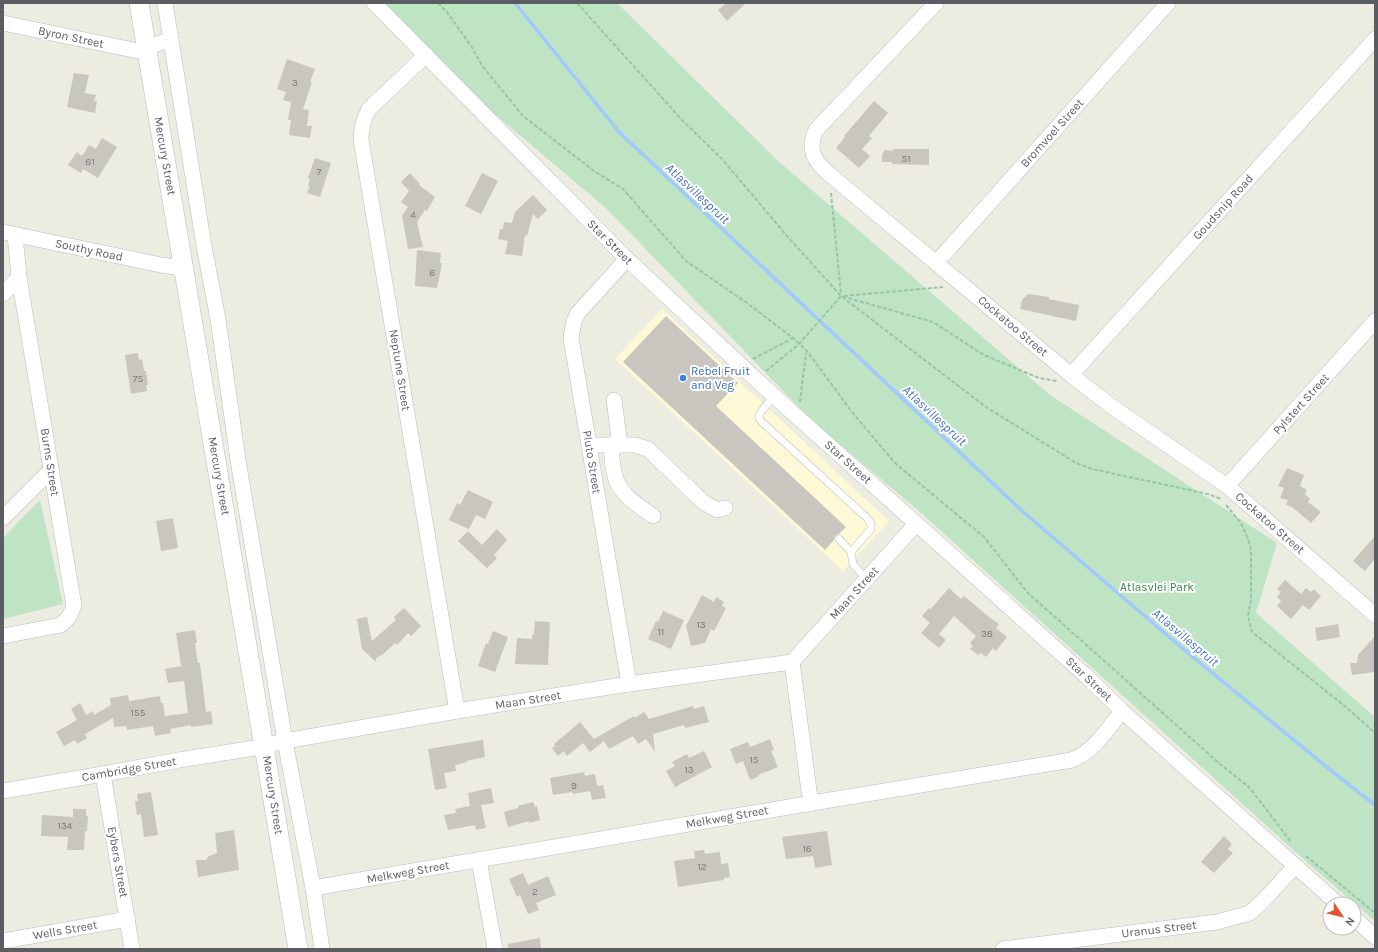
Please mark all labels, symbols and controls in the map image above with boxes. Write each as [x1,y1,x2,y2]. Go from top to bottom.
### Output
street label: Byron Street [37,23,106,51]
house number: 3 [292,77,298,89]
street label: Bromvoel Street [1018,95,1087,170]
street label: Mercury Street [151,115,179,197]
house number: 51 [902,153,910,165]
house number: 81 [85,156,95,168]
water label: Atlasvillespruit [663,160,733,227]
house number: 7 [317,166,322,178]
street label: Goudsnip Road [1190,171,1256,243]
house number: 4 [410,209,416,221]
street label: Star Street [584,216,636,268]
street label: Southy Road [54,236,124,264]
house number: 6 [429,267,435,279]
street label: Cockatoo Street [975,293,1051,360]
street label: Neptune Street [387,328,413,412]
place label: Rebel Fruit and Veg [691,364,750,392]
street label: Pylstert Street [1270,370,1332,437]
house number: 75 [133,373,144,385]
marker: Rebel Fruit and Veg [678,373,688,383]
water label: Atlasvillespruit [900,382,970,449]
street label: Burns Street [38,427,62,497]
street label: Pluto Street [580,429,604,495]
street label: Mercury Street [205,435,233,517]
street label: Star Street [822,437,875,487]
street label: Cockatoo Street [1233,489,1308,557]
street label: Maan Street [827,563,882,622]
park label: Atlasvlei Park [1120,580,1194,594]
water label: Atlasvillespruit [1150,605,1222,670]
house number: 13 [696,619,706,631]
house number: 11 [658,626,664,638]
house number: 38 [981,628,993,640]
street label: Star Street [1063,654,1116,704]
street label: Maan Street [494,688,562,712]
house number: 155 [131,707,146,719]
street label: Cambridge Street [80,754,178,784]
street label: Mercury Street [260,754,286,836]
house number: 15 [750,754,759,766]
house number: 13 [684,764,694,776]
house number: 9 [571,780,577,792]
street label: Melkweg Street [684,803,770,831]
house number: 134 [58,820,73,832]
street label: Eybers Street [105,825,131,899]
house number: 16 [802,843,812,855]
street label: Melkweg Street [365,858,451,886]
house number: 12 [697,861,707,873]
house number: 2 [532,886,538,898]
north arrow [1322,896,1362,936]
text: N [1342,914,1357,928]
street label: Wells Street [32,917,99,943]
street label: Uranus Street [1121,917,1198,941]

